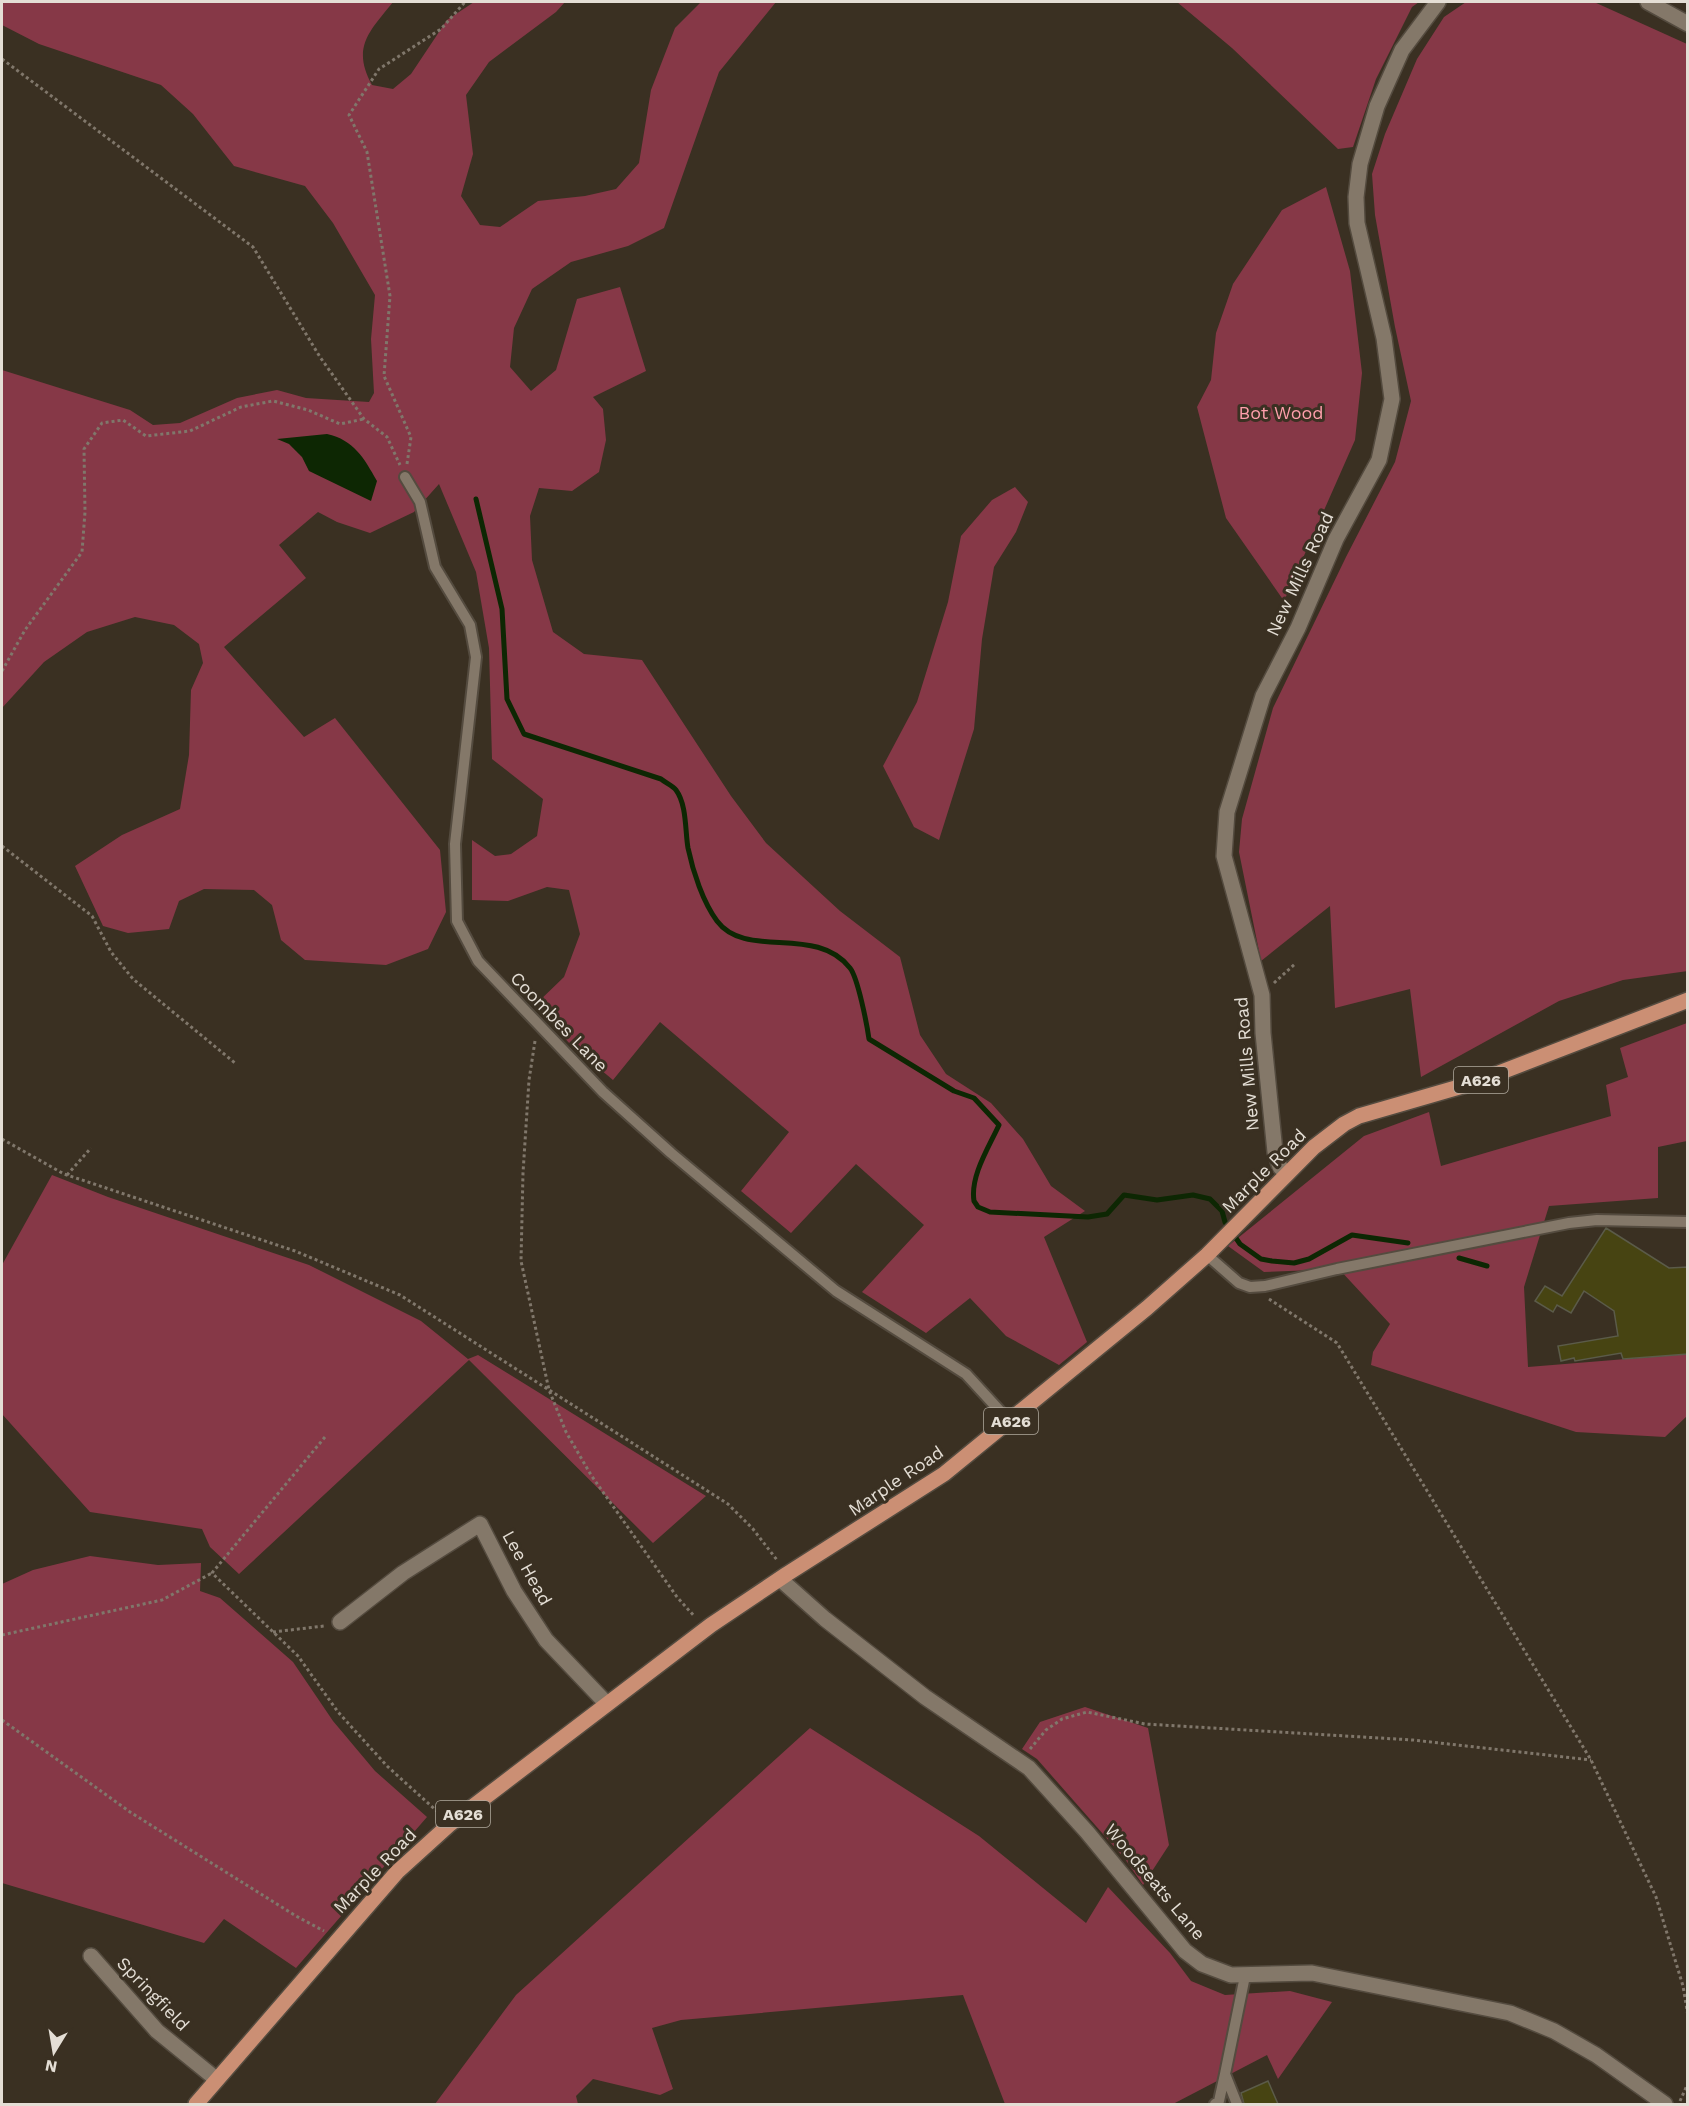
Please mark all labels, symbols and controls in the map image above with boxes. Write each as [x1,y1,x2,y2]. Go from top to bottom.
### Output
park label: Bot Wood [1238,402,1324,423]
street label: New Mills Road [1262,508,1338,639]
street label: Coombes Lane [506,967,612,1076]
street label: New Mills Road [1230,996,1263,1132]
road number: A626 [1454,1067,1508,1093]
street label: Marple Road [1217,1124,1310,1217]
road number: A626 [984,1408,1038,1434]
street label: Marple Road [844,1441,947,1520]
street label: Lee Head [498,1527,557,1609]
road number: A626 [436,1801,490,1827]
street label: Woodseats Lane [1101,1819,1210,1944]
street label: Marple Road [329,1824,420,1918]
street label: Springfield [113,1952,194,2035]
north arrow [24,2022,84,2082]
text: N [44,2056,59,2077]

